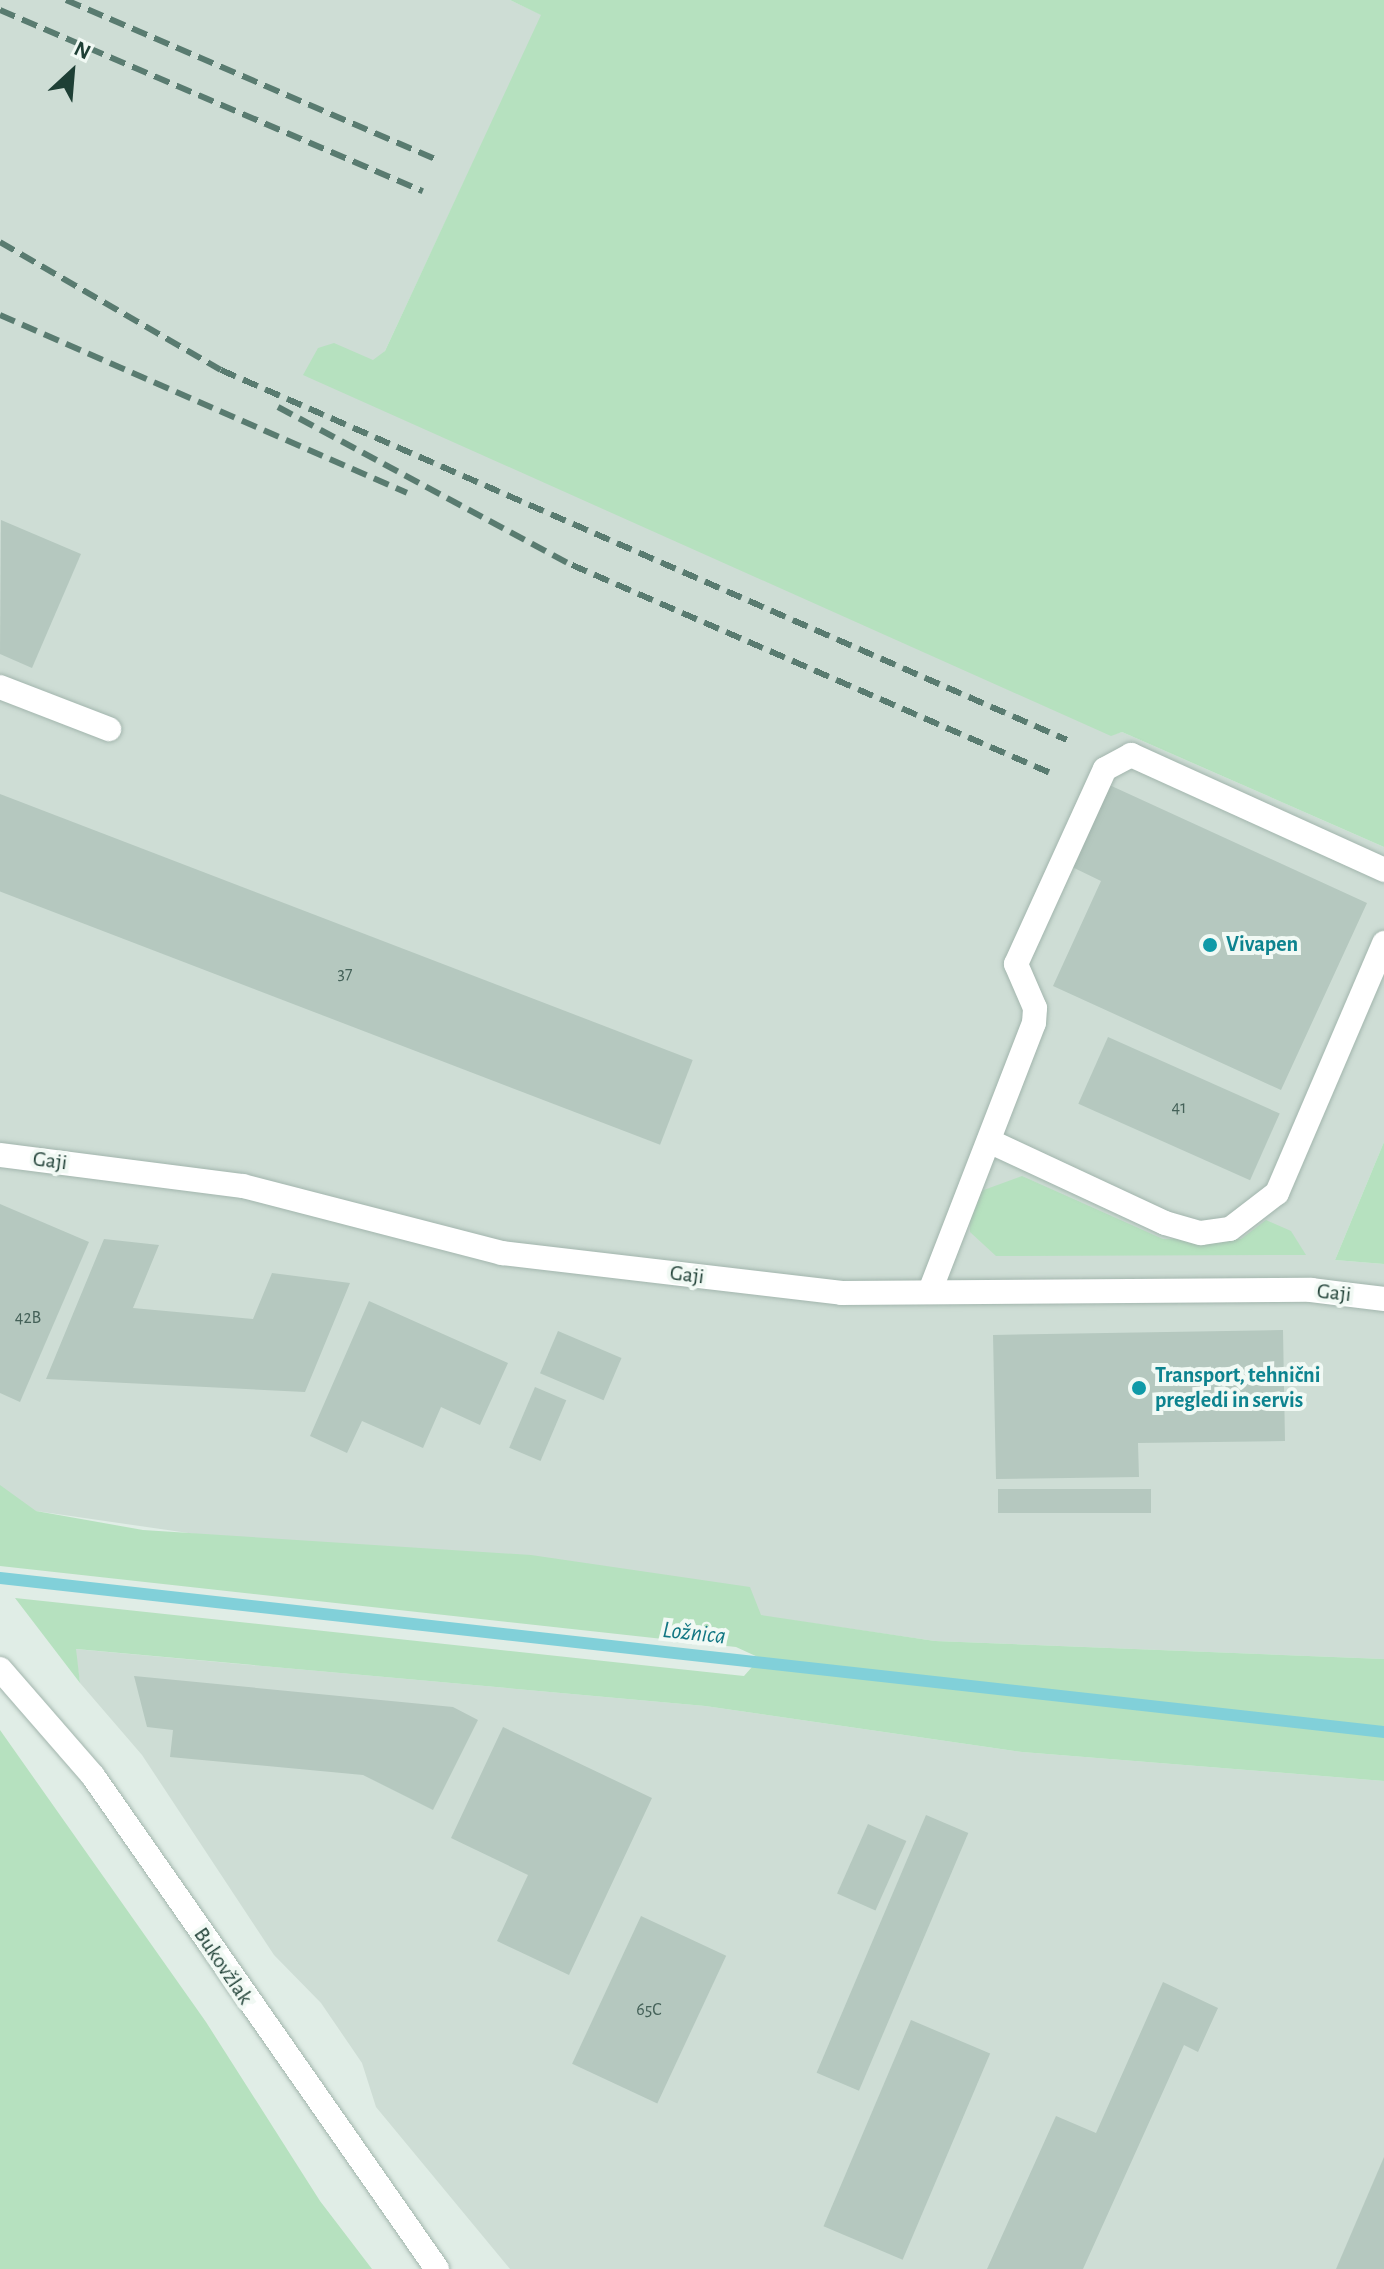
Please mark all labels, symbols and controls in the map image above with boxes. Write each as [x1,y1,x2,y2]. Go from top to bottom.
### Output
north arrow [32,32,112,112]
text: N [71,37,94,64]
place label: Vivapen [1226,932,1298,958]
marker: Vivapen [1201,936,1219,954]
house number: 37 [338,963,352,985]
house number: 41 [1172,1097,1186,1119]
street label: Gaji [31,1146,69,1176]
street label: Gaji [668,1260,706,1290]
street label: Gaji [1316,1278,1352,1308]
house number: 42B [15,1307,41,1329]
place label: Transport, tehnični pregledi in servis [1155,1362,1320,1414]
marker: Transport, tehnični pregledi in servis [1130,1379,1148,1397]
water label: Ložnica [661,1616,727,1652]
street label: Bukovžlak [188,1922,258,2010]
house number: 65C [636,1999,662,2021]

